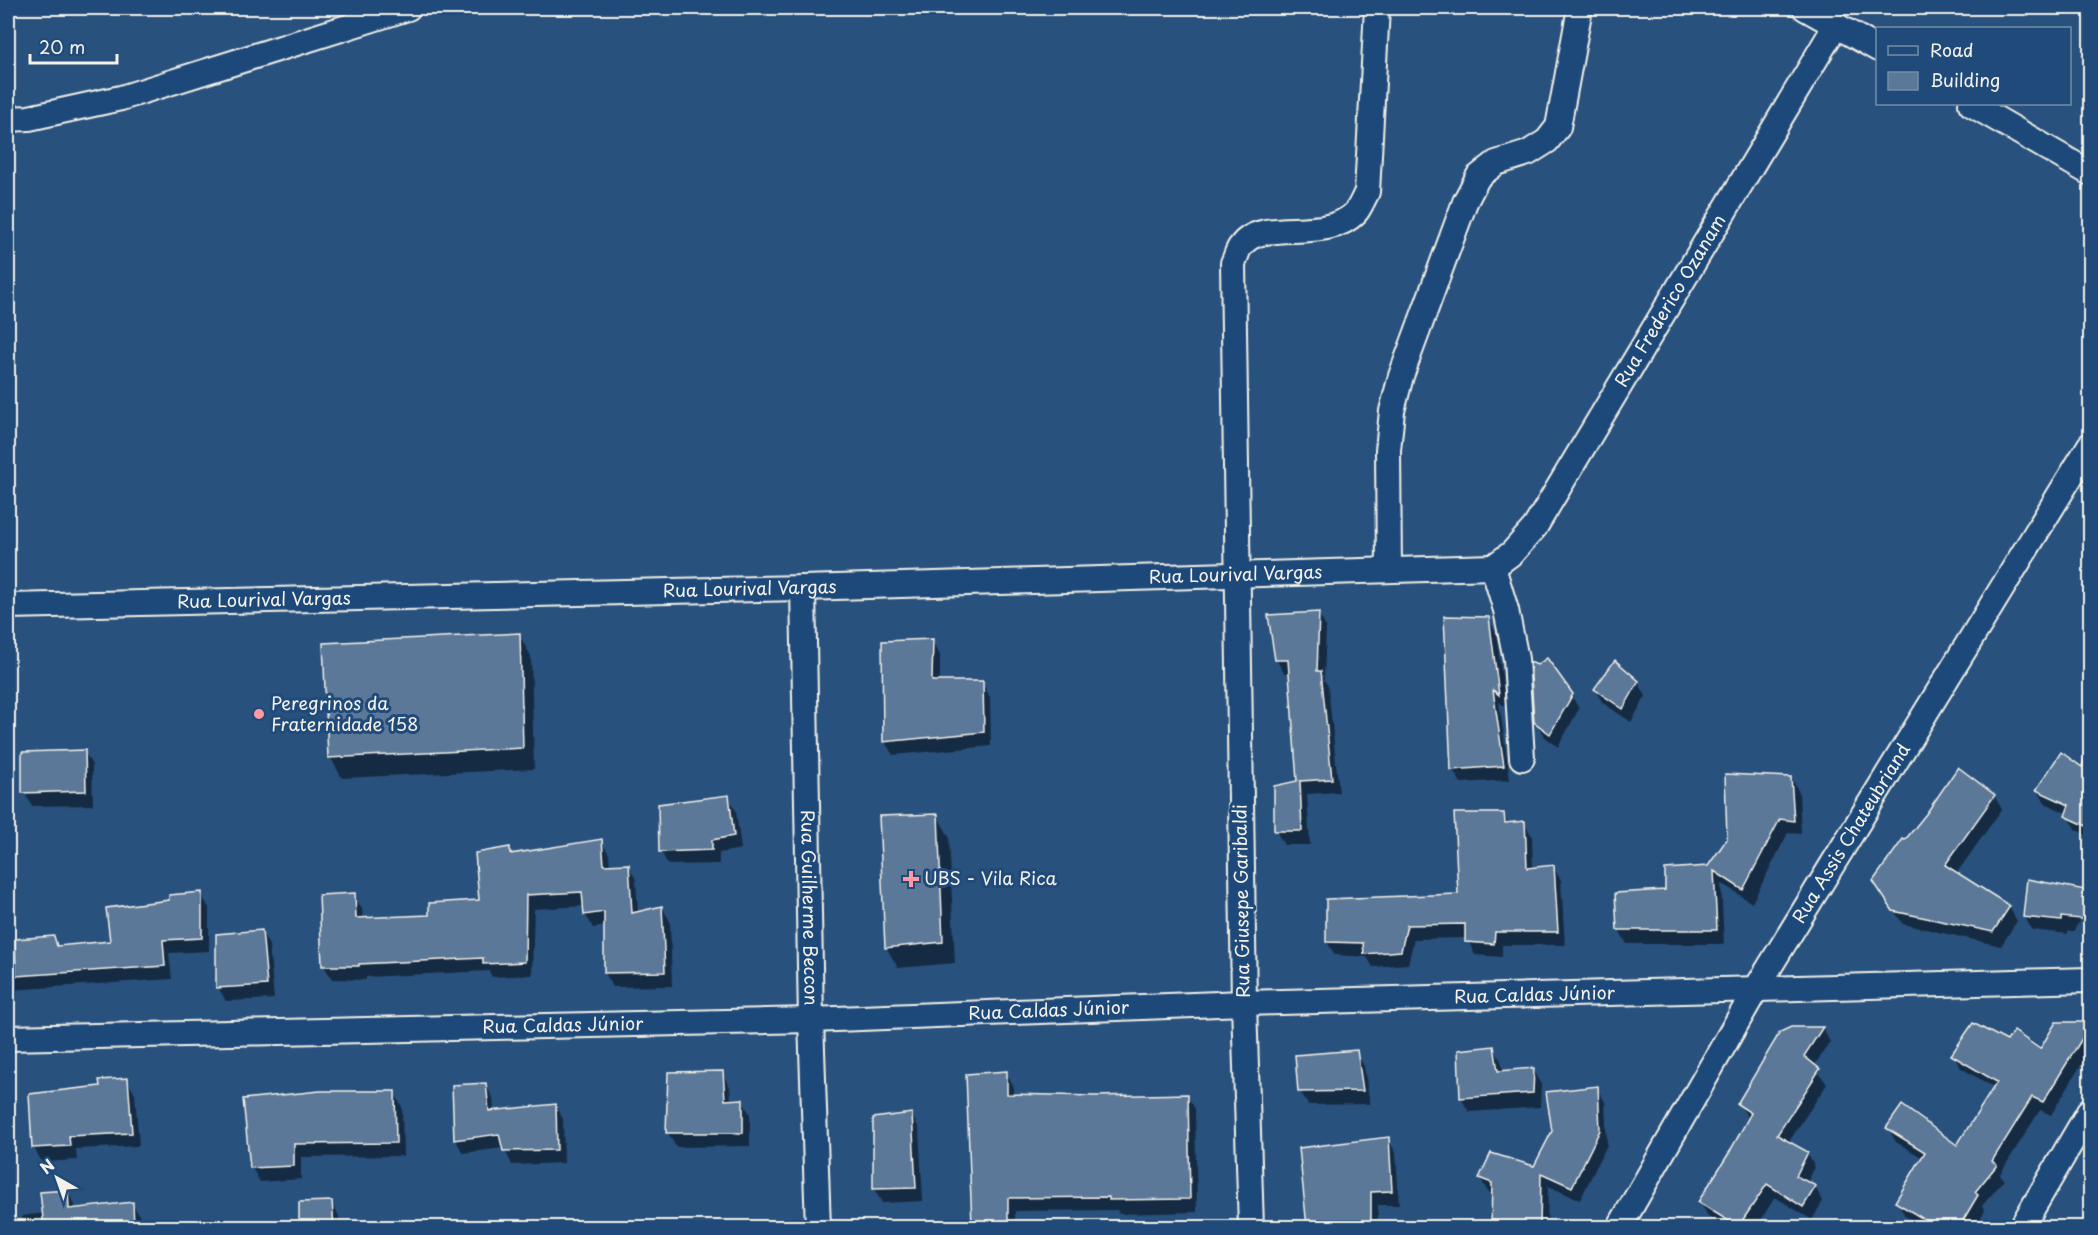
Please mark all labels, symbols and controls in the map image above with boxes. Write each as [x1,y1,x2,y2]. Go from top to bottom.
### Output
scale bar [30,27,117,65]
legend [1876,27,2071,105]
text: 20 m [39,33,85,60]
text: Road [1930,36,1974,63]
text: Building [1930,66,2000,93]
street label: Rua Frederico Ozanam [1607,209,1732,392]
street label: Rua Lourival Vargas [1148,557,1323,589]
street label: Rua Lourival Vargas [663,572,837,603]
street label: Rua Lourival Vargas [177,583,351,614]
place label: Peregrinos da Fraternidade 158 [271,689,418,737]
marker: Peregrinos da Fraternidade 158 [252,707,266,721]
street label: Rua Assis Chateubriand [1785,738,1916,928]
street label: Rua Giusepe Garibaldi [1225,804,1256,998]
street label: Rua Guilherme Beccon [795,810,826,1006]
place label: UBS - Vila Rica [924,864,1058,891]
marker: UBS - Vila Rica [902,870,920,888]
street label: Rua Caldas Júnior [1454,978,1616,1009]
street label: Rua Caldas Júnior [968,992,1130,1026]
street label: Rua Caldas Júnior [482,1009,644,1039]
north arrow [27,1148,87,1208]
text: N [34,1152,59,1179]

